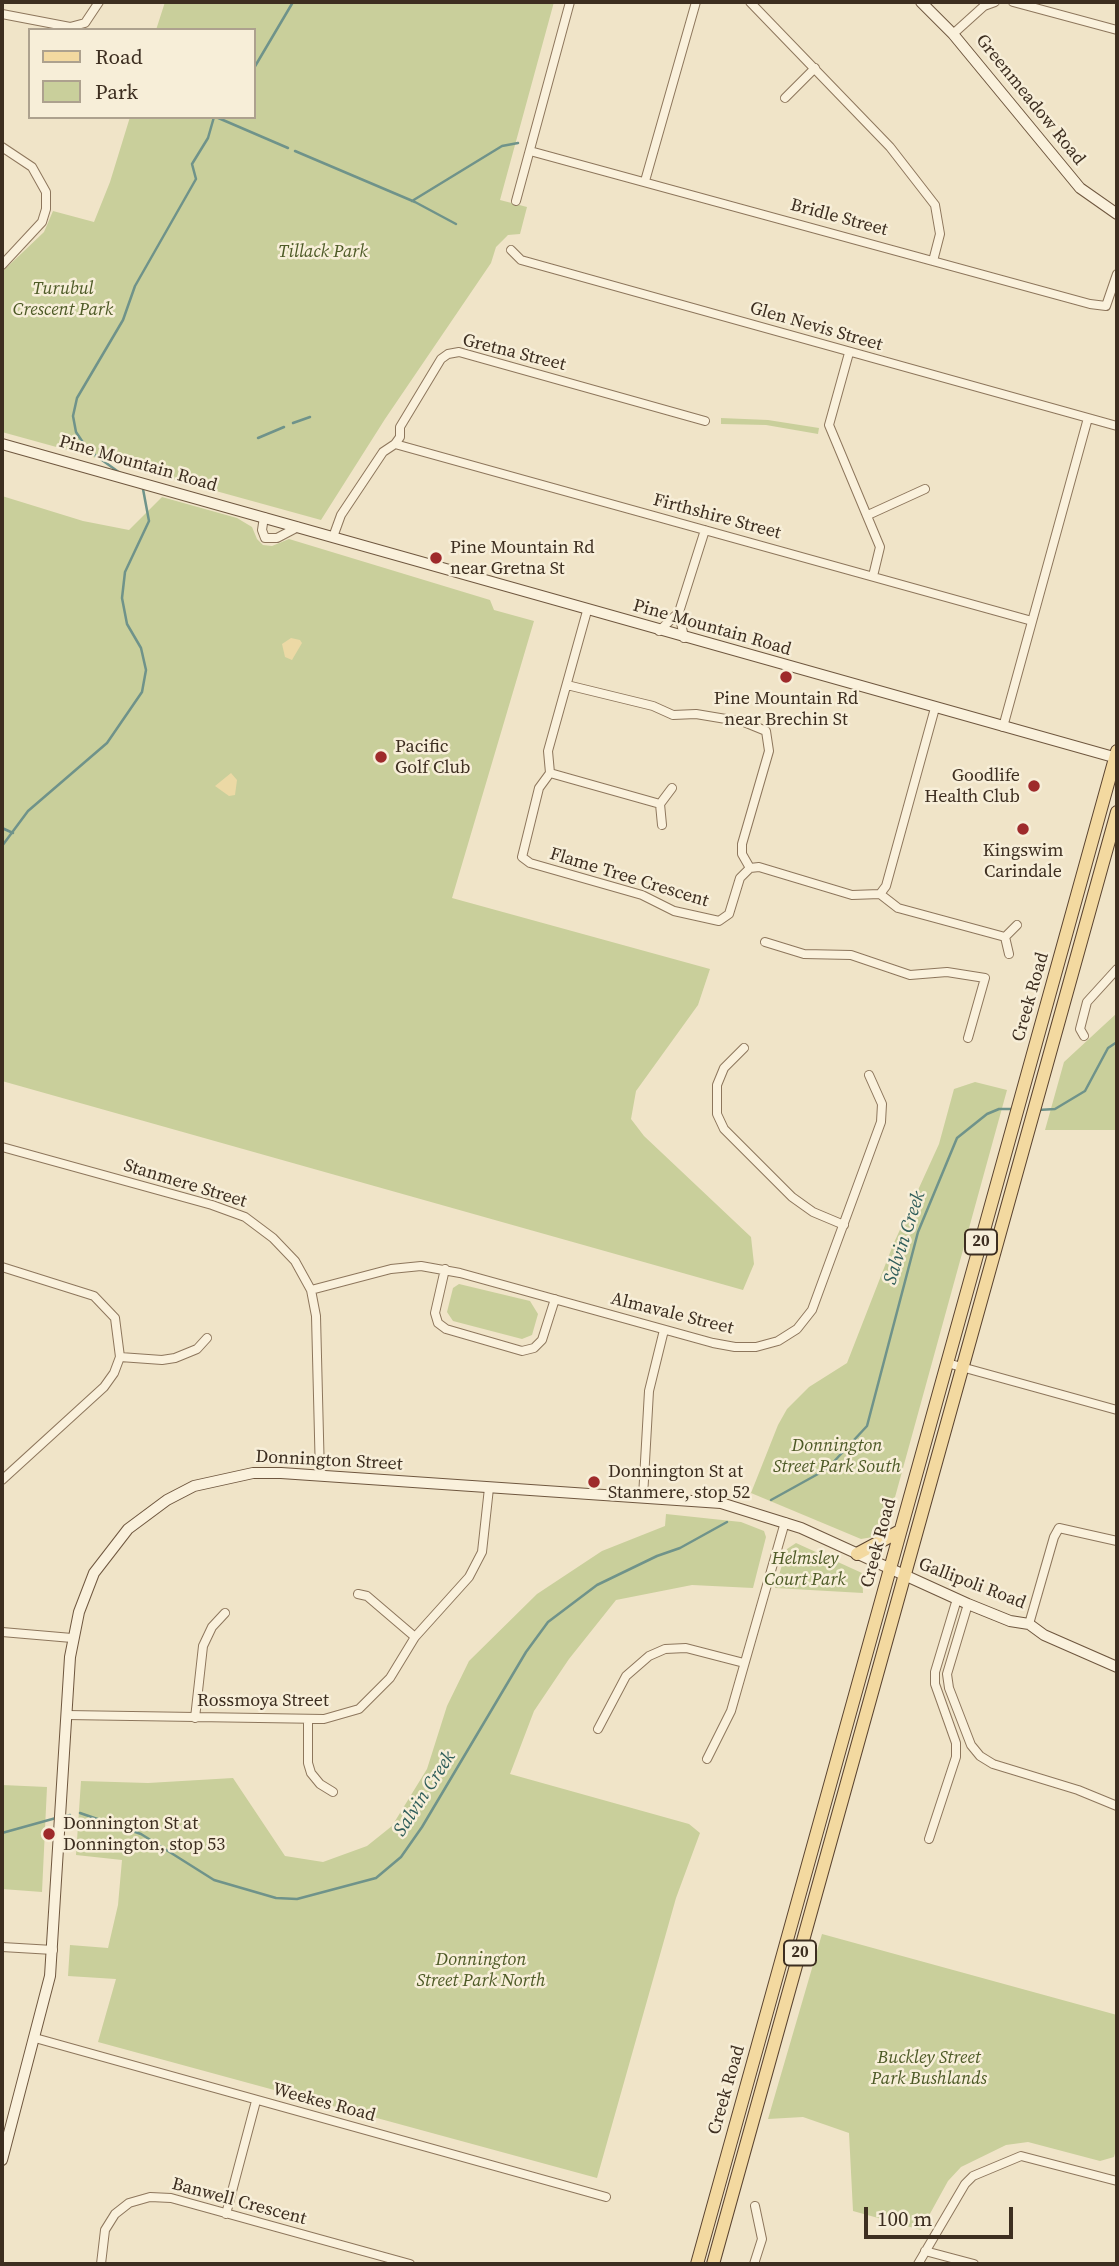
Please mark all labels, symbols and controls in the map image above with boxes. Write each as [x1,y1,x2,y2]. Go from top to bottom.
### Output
legend [28,28,256,119]
street label: Greenmeadow Road [971,30,1089,170]
text: Road [95,42,143,71]
text: Park [95,77,138,106]
street label: Bridle Street [788,195,890,241]
park label: Tillack Park [278,241,368,263]
park label: Turubul Crescent Park [13,278,113,320]
street label: Glen Nevis Street [747,298,885,356]
street label: Gretna Street [460,330,568,376]
street label: Pine Mountain Road [56,431,220,497]
street label: Firthshire Street [651,490,783,544]
place label: Pine Mountain Rd near Gretna St [450,537,595,580]
marker: Pine Mountain Rd near Gretna St [428,550,444,566]
street label: Pine Mountain Road [630,595,794,661]
marker: Pine Mountain Rd near Brechin St [778,669,794,685]
place label: Pine Mountain Rd near Brechin St [714,688,858,730]
place label: Pacific Golf Club [395,736,470,778]
marker: Pacific Golf Club [373,749,389,765]
place label: Goodlife Health Club [924,765,1020,808]
marker: Goodlife Health Club [1026,778,1042,794]
marker: Kingswim Carindale [1015,821,1031,837]
place label: Kingswim Carindale [983,840,1063,882]
street label: Flame Tree Crescent [547,844,711,912]
street label: Creek Road [1008,950,1054,1044]
street label: Stanmere Street [121,1155,249,1213]
water label: Salvin Creek [879,1188,931,1288]
road number: 20 [965,1230,997,1254]
street label: Almavale Street [608,1288,736,1340]
park label: Donnington Street Park South [773,1435,901,1478]
street label: Donnington Street [255,1446,403,1476]
place label: Donnington St at Stanmere, stop 52 [608,1461,750,1504]
marker: Donnington St at Stanmere, stop 52 [586,1474,602,1490]
street label: Creek Road [857,1496,901,1590]
park label: Helmsley Court Park [764,1548,846,1590]
street label: Gallipoli Road [915,1554,1029,1614]
street label: Rossmoya Street [197,1690,329,1712]
water label: Salvin Creek [389,1747,461,1841]
place label: Donnington St at Donnington, stop 53 [63,1813,225,1856]
marker: Donnington St at Donnington, stop 53 [41,1826,57,1842]
road number: 20 [784,1940,816,1966]
park label: Donnington Street Park North [416,1949,546,1992]
street label: Creek Road [704,2043,750,2137]
park label: Buckley Street Park Bushlands [871,2047,987,2090]
street label: Weekes Road [270,2079,378,2127]
street label: Banwell Crescent [169,2174,309,2230]
scale bar [867,2192,1016,2236]
text: 100 m [877,2204,932,2233]

